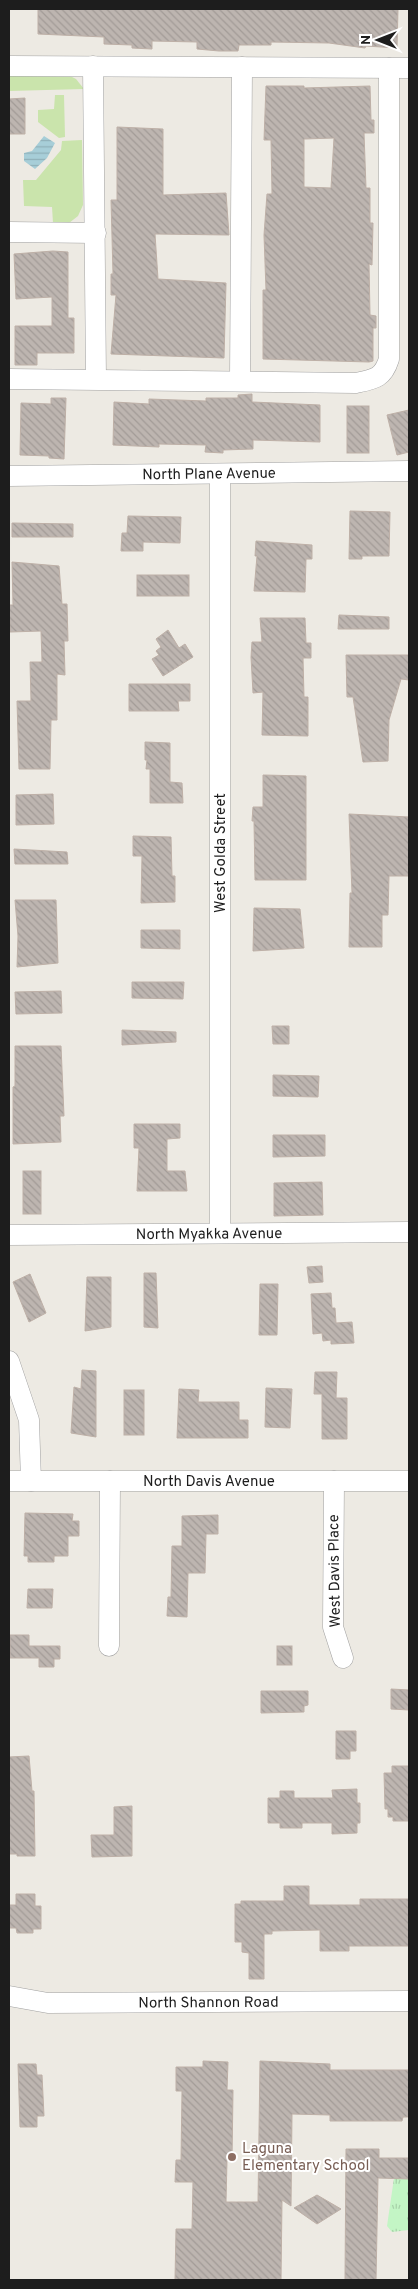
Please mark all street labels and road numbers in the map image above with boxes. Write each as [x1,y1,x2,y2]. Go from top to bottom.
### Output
street label: North Plane Avenue [142,465,276,485]
street label: West Golda Street [212,793,231,913]
street label: North Myakka Avenue [136,1225,282,1245]
street label: North Davis Avenue [143,1473,275,1492]
street label: West Davis Place [325,1514,346,1628]
street label: North Shannon Road [138,1994,279,2014]

